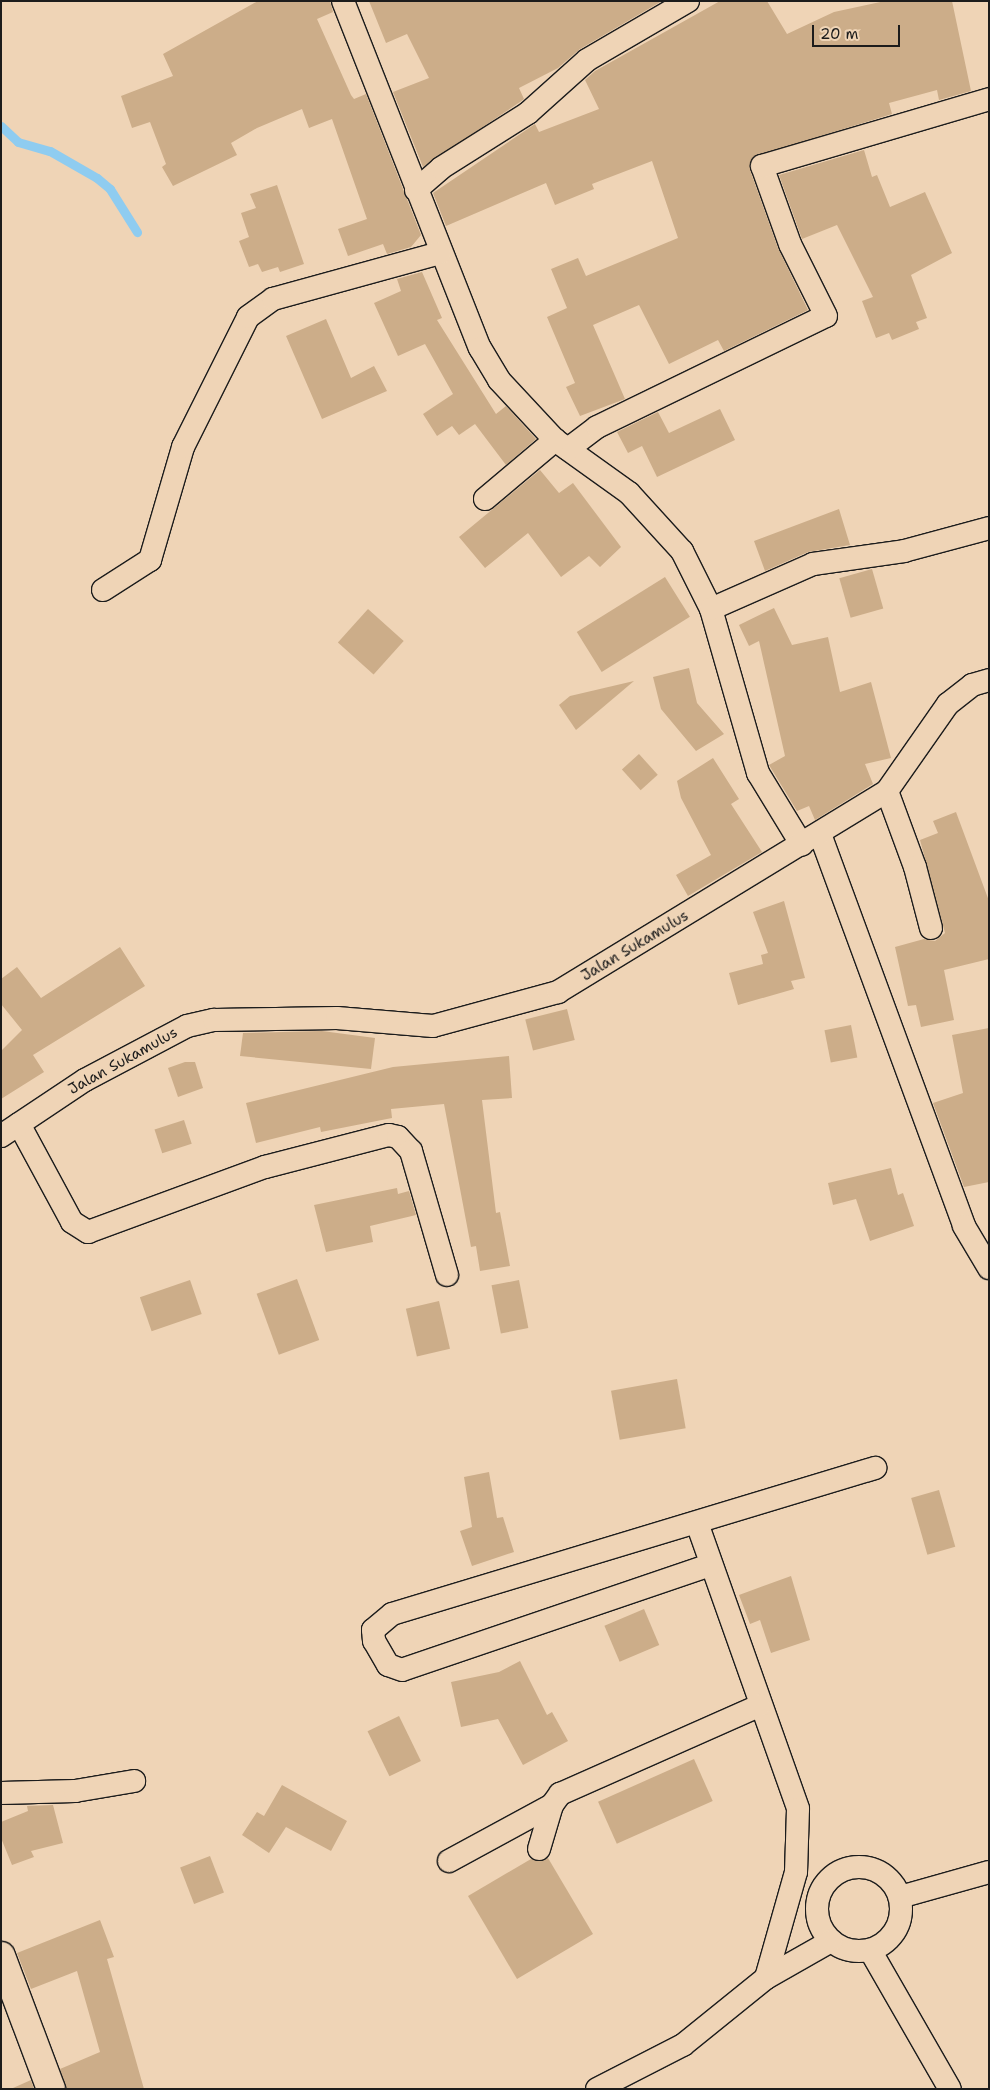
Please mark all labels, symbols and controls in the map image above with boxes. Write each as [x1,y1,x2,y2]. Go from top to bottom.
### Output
scale bar [815,15,902,47]
text: 20 m [820,24,859,44]
street label: Jalan Sukamulus [578,907,692,985]
street label: Jalan Sukamulus [65,1024,181,1098]

